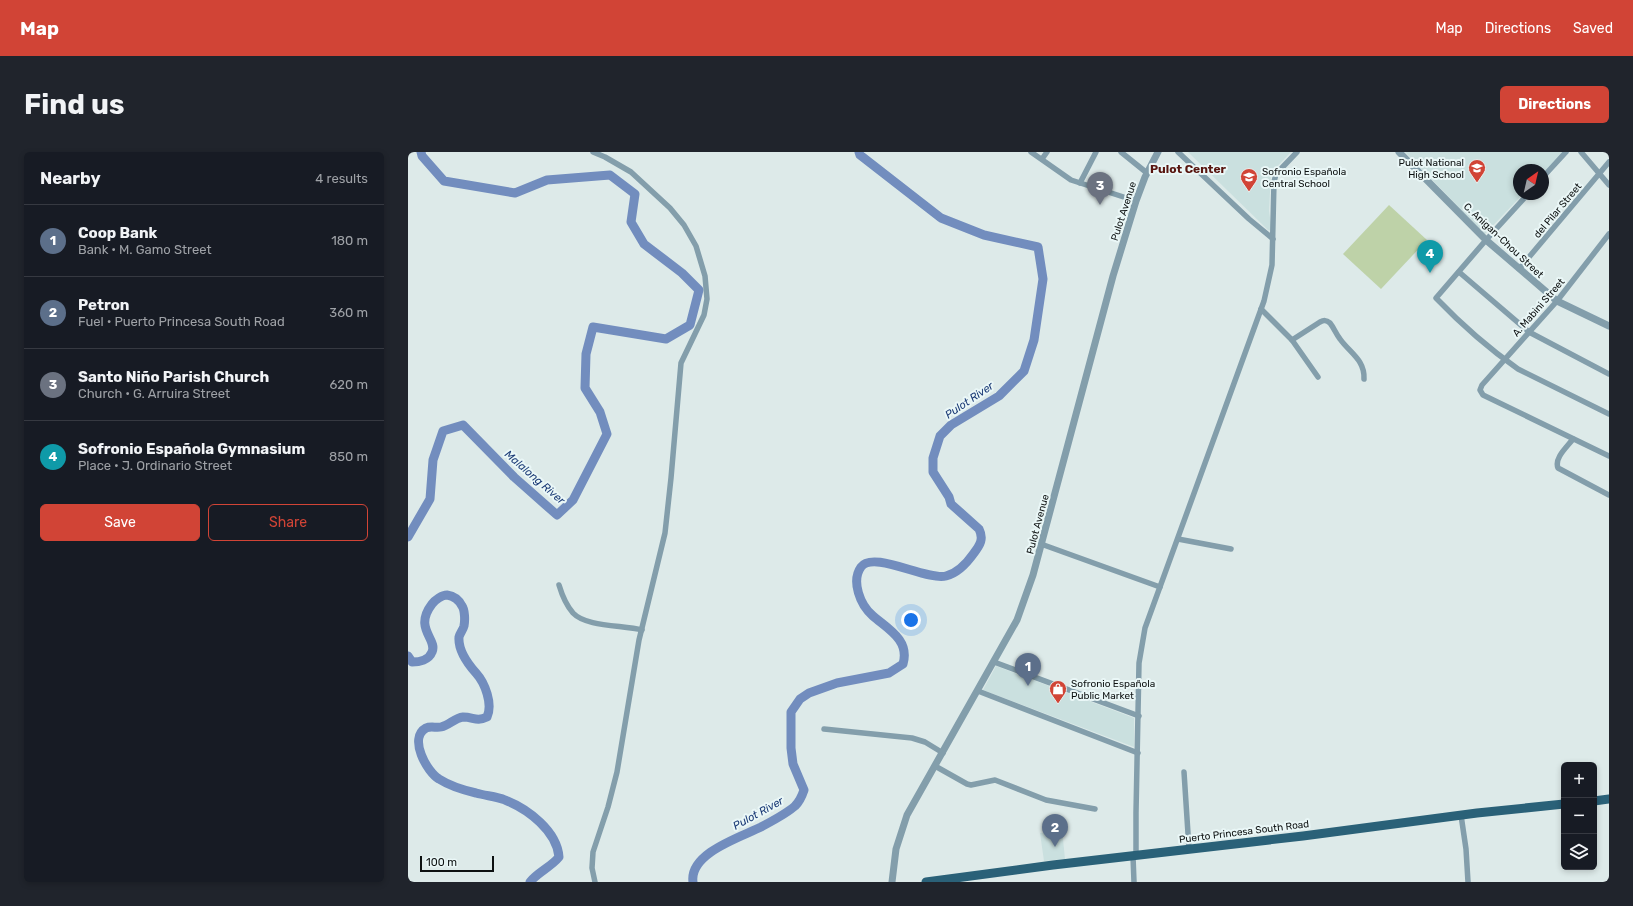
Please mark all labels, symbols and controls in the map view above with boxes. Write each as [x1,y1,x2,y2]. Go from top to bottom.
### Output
text: Map [20,17,59,40]
text: Map [1436,20,1463,37]
text: Directions [1485,20,1551,37]
text: Saved [1573,20,1613,37]
button: Directions [1500,86,1609,123]
text: Find us [24,88,124,121]
place label: Pulot National High School [1399,157,1464,181]
school or university icon: Pulot National High School [1467,158,1487,183]
district label: Pulot Center [1150,162,1227,176]
north arrow [1513,164,1549,200]
place label: Sofronio Española Central School [1262,166,1346,190]
school or university icon: Sofronio Española Central School [1239,167,1259,192]
text: Nearby [40,168,101,188]
text: 4 results [315,171,368,186]
pin: 3 [1087,172,1113,205]
street label: Pulot Avenue [1109,180,1139,242]
street label: del Pilar Street [1531,181,1584,241]
street label: C. Anigan-Chou Street [1461,201,1546,281]
text: Coop Bank [78,224,157,242]
text: 1 [50,233,56,248]
text: 180 m [331,233,368,248]
pin: 4 [1417,240,1443,273]
text: Bank · M. Gamo Street [78,242,211,257]
street label: A. Mabini Street [1510,276,1567,339]
text: Petron [78,296,130,314]
text: 2 [49,305,57,320]
text: 360 m [329,305,368,320]
text: Fuel · Puerto Princesa South Road [78,314,285,329]
text: Santo Niño Parish Church [78,368,269,386]
text: 3 [49,377,57,392]
text: 620 m [330,377,368,392]
water label: Pulot River [943,379,997,421]
text: Church · G. Arruira Street [78,386,230,401]
text: Sofronio Española Gymnasium [78,440,305,458]
water label: Malalong River [502,448,568,508]
text: 4 [49,449,57,464]
text: 850 m [329,449,368,464]
text: Place · J. Ordinario Street [78,458,232,473]
street label: Pulot Avenue [1024,493,1052,556]
button: Save [40,504,200,541]
button: Share [208,504,368,541]
your location [901,610,921,630]
pin: 1 [1015,653,1041,686]
place label: Sofronio Española Public Market [1071,678,1155,702]
shop icon: Sofronio Española Public Market [1048,679,1068,704]
map controls [1561,762,1597,870]
button: + [1561,762,1597,798]
water label: Pulot River [731,794,786,833]
button: − [1561,798,1597,834]
pin: 2 [1042,814,1068,847]
street label: Puerto Princesa South Road [1178,818,1310,846]
button: layers [1561,834,1597,870]
scale bar [420,854,494,873]
text: 100 m [426,856,457,869]

